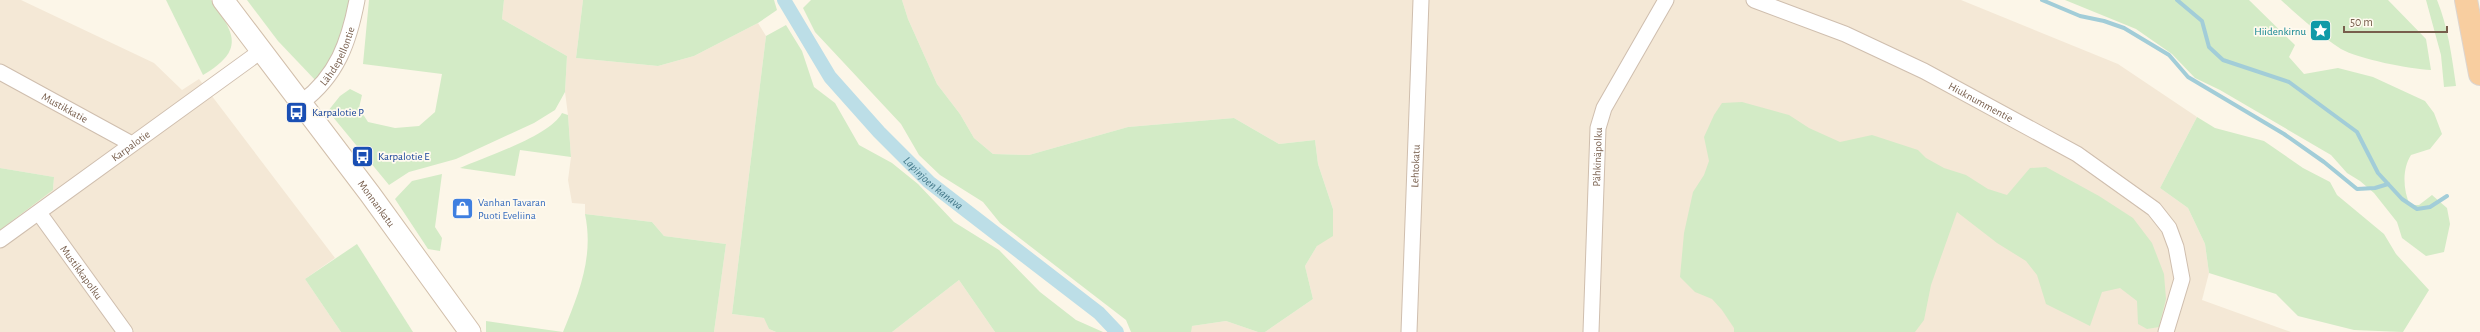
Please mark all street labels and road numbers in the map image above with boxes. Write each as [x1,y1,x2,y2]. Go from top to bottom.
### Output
street label: Lähdepellontie [318,25,356,88]
street label: Hiuknummentie [1947,80,2015,124]
street label: Mustikkatie [40,91,90,124]
street label: Pähkinäpolku [1590,127,1604,187]
street label: Karpalotie [109,128,152,163]
street label: Lehtokatu [1409,144,1421,188]
street label: Monnankatu [356,178,398,229]
street label: Mustikkapolku [59,243,105,301]

